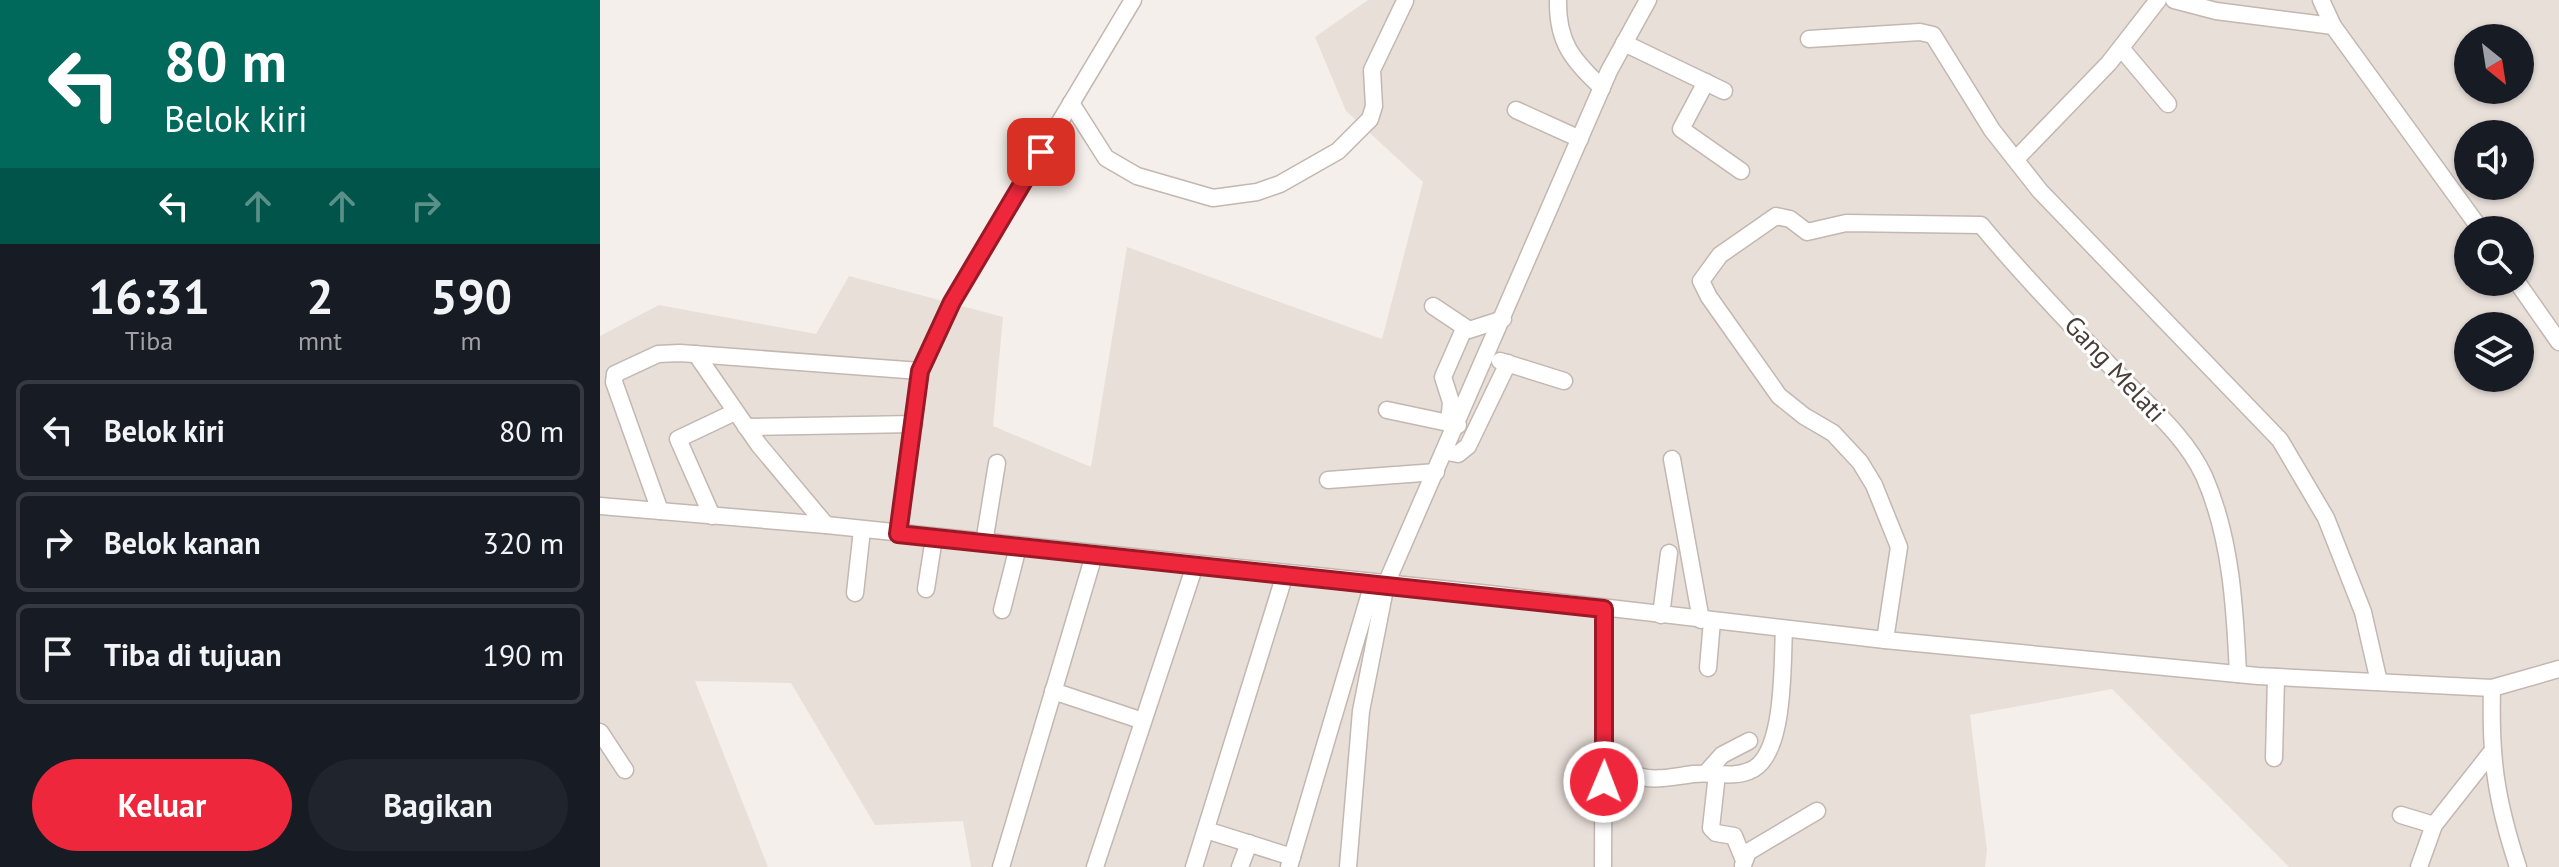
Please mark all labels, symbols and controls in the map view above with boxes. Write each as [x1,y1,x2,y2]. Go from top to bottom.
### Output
north arrow [2454,24,2534,104]
map controls [2454,24,2534,392]
text: 80 m [164,25,287,97]
icon: left [32,32,136,136]
text: Belok kiri [164,95,308,142]
pin [1007,118,1075,186]
button: sound [2454,120,2534,200]
icon: arrive [1019,130,1063,174]
icon: left [152,184,196,228]
icon: ahead [236,184,280,228]
icon: ahead [320,184,364,228]
icon: right [404,184,448,228]
button: search [2454,216,2534,296]
text: 16:31 [88,265,210,327]
text: 2 [306,265,334,327]
text: 590 [430,265,512,327]
street label: Gang Melati [2058,308,2173,429]
button: layers [2454,312,2534,392]
text: Tiba [125,324,173,357]
text: mnt [298,324,342,357]
text: m [460,324,482,357]
icon: left [36,408,80,452]
text: Belok kiri [104,411,225,450]
text: 80 m [499,411,564,450]
icon: right [36,520,80,564]
text: Belok kanan [104,523,261,562]
text: 320 m [483,523,564,562]
icon: arrive [36,632,80,676]
text: Tiba di tujuan [104,635,282,674]
text: 190 m [483,635,564,674]
position arrow [1562,740,1646,824]
button: Keluar [32,759,292,851]
button: Bagikan [308,759,568,851]

